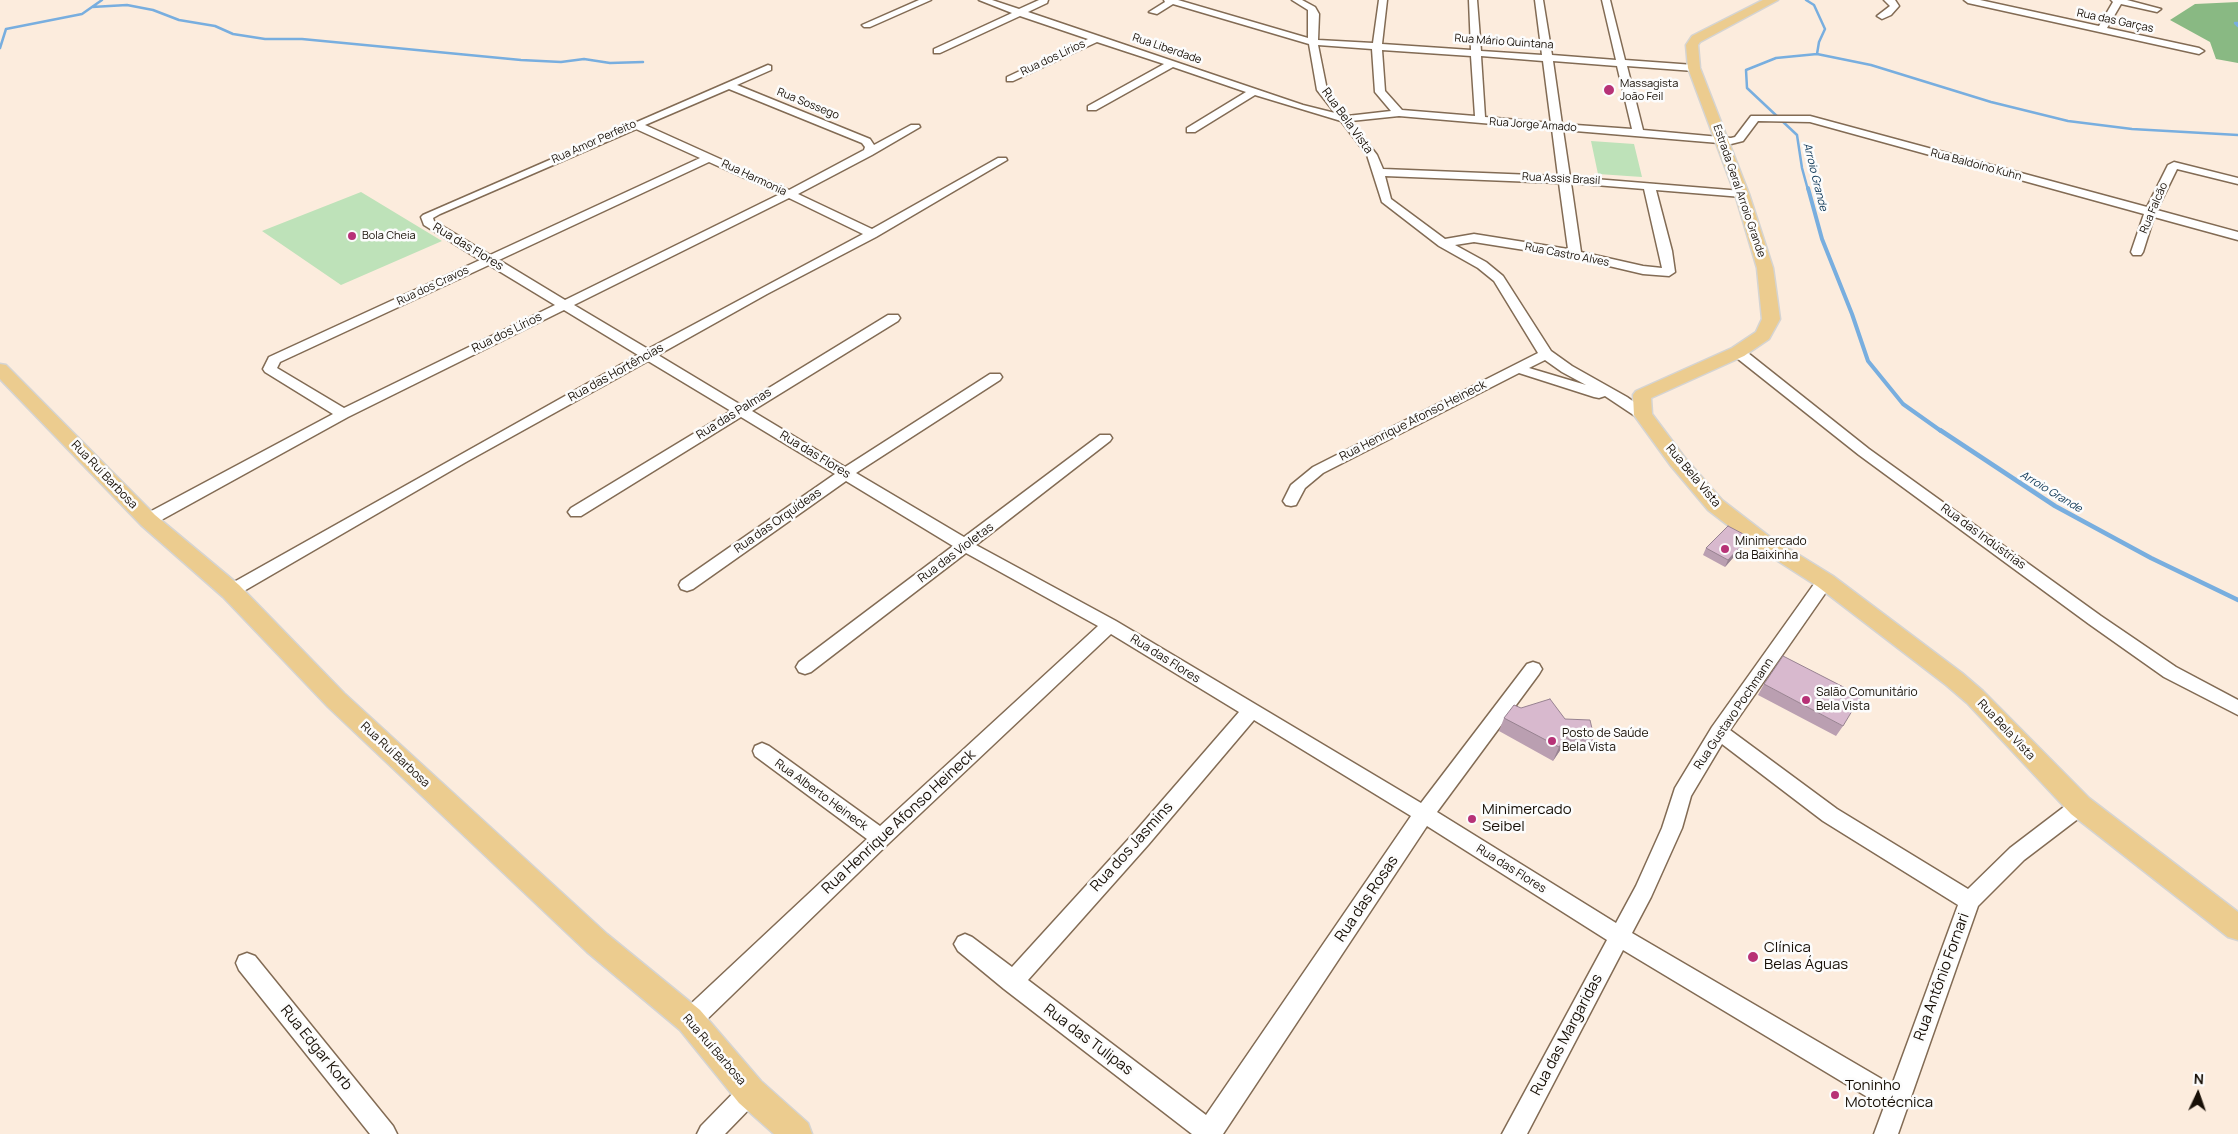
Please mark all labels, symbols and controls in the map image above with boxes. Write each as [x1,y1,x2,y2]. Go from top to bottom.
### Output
street label: Rua das Garças [2075,6,2155,36]
street label: Rua Liberdade [1131,31,1203,67]
street label: Rua Mário Quintana [1454,32,1554,52]
street label: Rua dos Lírios [1019,37,1087,79]
place label: Massagista João Feil [1620,77,1678,103]
marker: Massagista João Feil [1602,83,1616,97]
street label: Rua Bela Vista [1318,85,1376,157]
street label: Rua Sossego [775,86,841,122]
street label: Rua Jorge Amado [1489,115,1577,135]
street label: Rua Amor Perfeito [550,117,638,167]
street label: Estrada Geral Arroio Grande [1710,123,1768,259]
water label: Arroio Grande [1800,142,1830,212]
street label: Rua Baldoíno Kuhn [1929,146,2023,184]
street label: Rua Harmonia [719,157,789,199]
street label: Rua Assis Brasil [1522,170,1600,188]
street label: Rua Falcão [2137,180,2171,236]
street label: Rua das Flores [430,220,506,274]
place label: Bola Cheia [362,229,416,243]
marker: Bola Cheia [346,230,358,242]
street label: Rua Castro Alves [1524,240,1610,270]
street label: Rua dos Cravos [395,264,471,308]
street label: Rua dos Lírios [470,310,544,356]
street label: Rua das Hortências [566,341,666,405]
street label: Rua Henrique Afonso Heineck [1337,378,1489,464]
street label: Rua das Palmas [694,385,774,443]
street label: Rua das Flores [777,428,853,482]
street label: Rua Ruí Barbosa [68,438,140,512]
street label: Rua Bela Vista [1663,442,1723,510]
water label: Arroio Grande [2018,468,2084,516]
street label: Rua das Orquídeas [732,485,824,557]
street label: Rua das Indústrias [1938,501,2028,573]
street label: Rua das Violetas [915,520,997,586]
place label: Minimercado da Baixinha [1735,535,1807,563]
marker: Minimercado da Baixinha [1719,543,1731,555]
street label: Rua das Flores [1127,632,1203,686]
street label: Rua Gustavo Pochmann [1691,656,1777,772]
place label: Salão Comunitário Bela Vista [1816,686,1918,714]
marker: Salão Comunitário Bela Vista [1800,694,1812,706]
street label: Rua Bela Vista [1974,697,2038,763]
street label: Rua Ruí Barbosa [358,719,432,791]
place label: Posto de Saúde Bela Vista [1562,727,1648,755]
marker: Posto de Saúde Bela Vista [1546,735,1558,747]
street label: Rua Henrique Afonso Heineck [818,746,980,898]
street label: Rua Alberto Heineck [772,756,870,834]
street label: Rua dos Jasmins [1087,798,1177,896]
place label: Minimercado Seibel [1482,801,1572,836]
marker: Minimercado Seibel [1466,813,1478,825]
street label: Rua das Flores [1473,842,1549,896]
street label: Rua das Rosas [1332,852,1402,946]
street label: Rua Antônio Fornari [1911,911,1973,1043]
place label: Clínica Belas Águas [1764,939,1848,974]
marker: Clínica Belas Águas [1746,950,1760,964]
street label: Rua das Margaridas [1527,971,1607,1099]
street label: Rua das Tulipas [1040,1001,1136,1079]
street label: Rua Edgar Korb [276,1002,356,1094]
street label: Rua Ruí Barbosa [679,1012,749,1088]
north arrow [2173,1069,2223,1119]
text: N [2193,1069,2204,1088]
place label: Toninho Mototécnica [1845,1077,1933,1112]
marker: Toninho Mototécnica [1829,1089,1841,1101]

